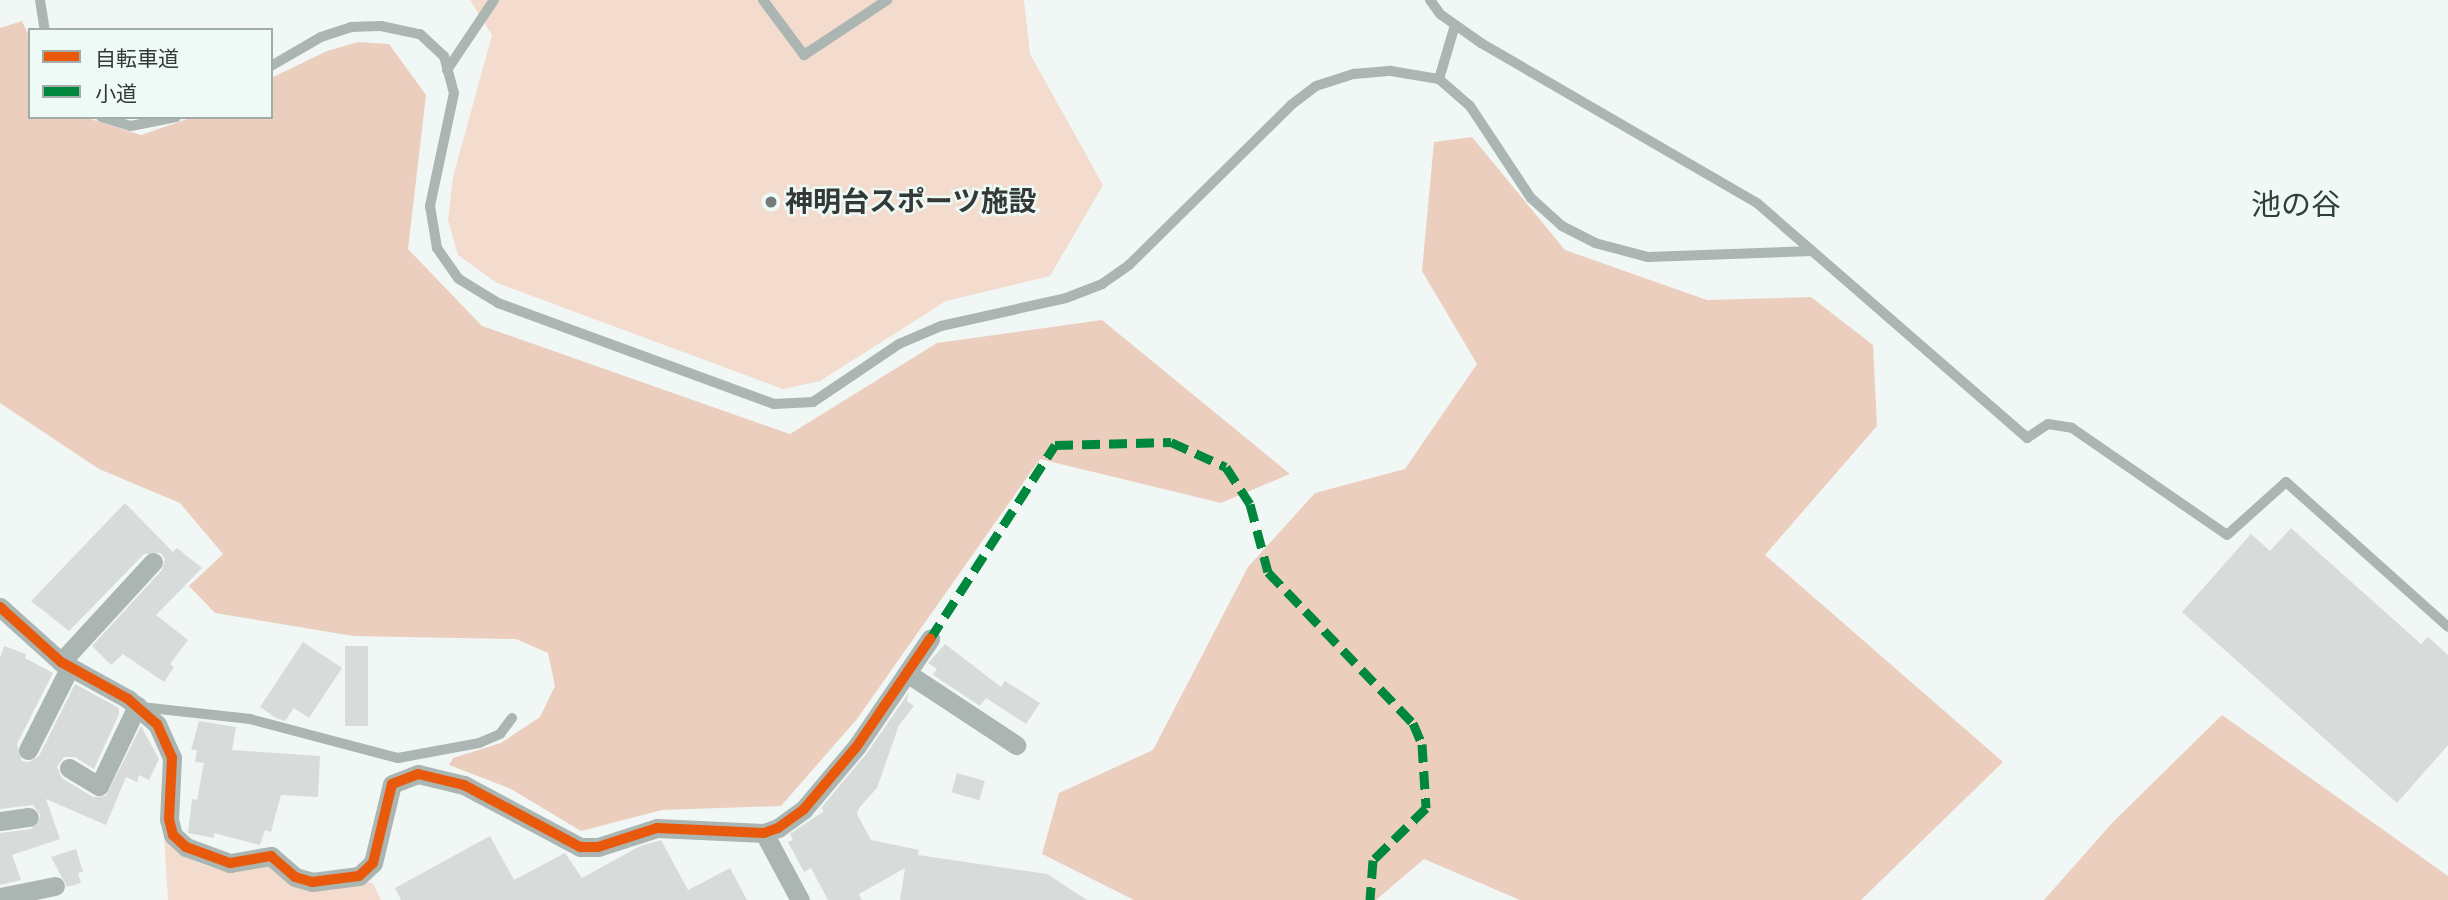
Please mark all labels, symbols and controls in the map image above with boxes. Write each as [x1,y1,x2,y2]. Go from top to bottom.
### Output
legend [28,28,273,119]
text: 自転車道 [95,46,179,71]
text: 小道 [95,81,137,106]
place label: 神明台スポーツ施設 [785,185,1037,219]
district label: 池の谷 [2251,187,2341,223]
marker: 神明台スポーツ施設 [763,194,779,210]

